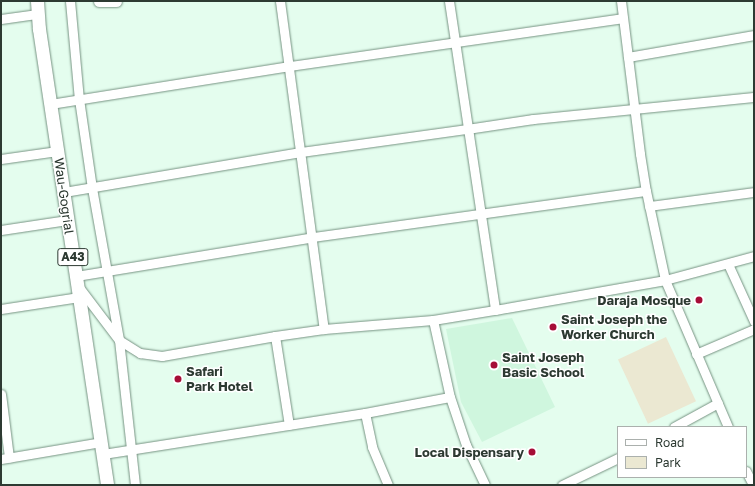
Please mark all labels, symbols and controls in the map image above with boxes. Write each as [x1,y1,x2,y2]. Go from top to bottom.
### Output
street label: Wau-Gogrial [51,157,77,235]
road number: A43 [57,247,89,267]
place label: Daraja Mosque [597,292,691,308]
marker: Daraja Mosque [694,295,704,305]
place label: Saint Joseph the Worker Church [561,312,667,343]
marker: Saint Joseph the Worker Church [548,322,558,332]
place label: Saint Joseph Basic School [502,350,584,381]
marker: Saint Joseph Basic School [489,360,499,370]
place label: Safari Park Hotel [186,364,253,395]
marker: Safari Park Hotel [173,374,183,384]
legend [617,426,747,478]
text: Road [655,435,684,450]
place label: Local Dispensary [414,444,524,460]
marker: Local Dispensary [527,447,537,457]
text: Park [655,455,681,470]

